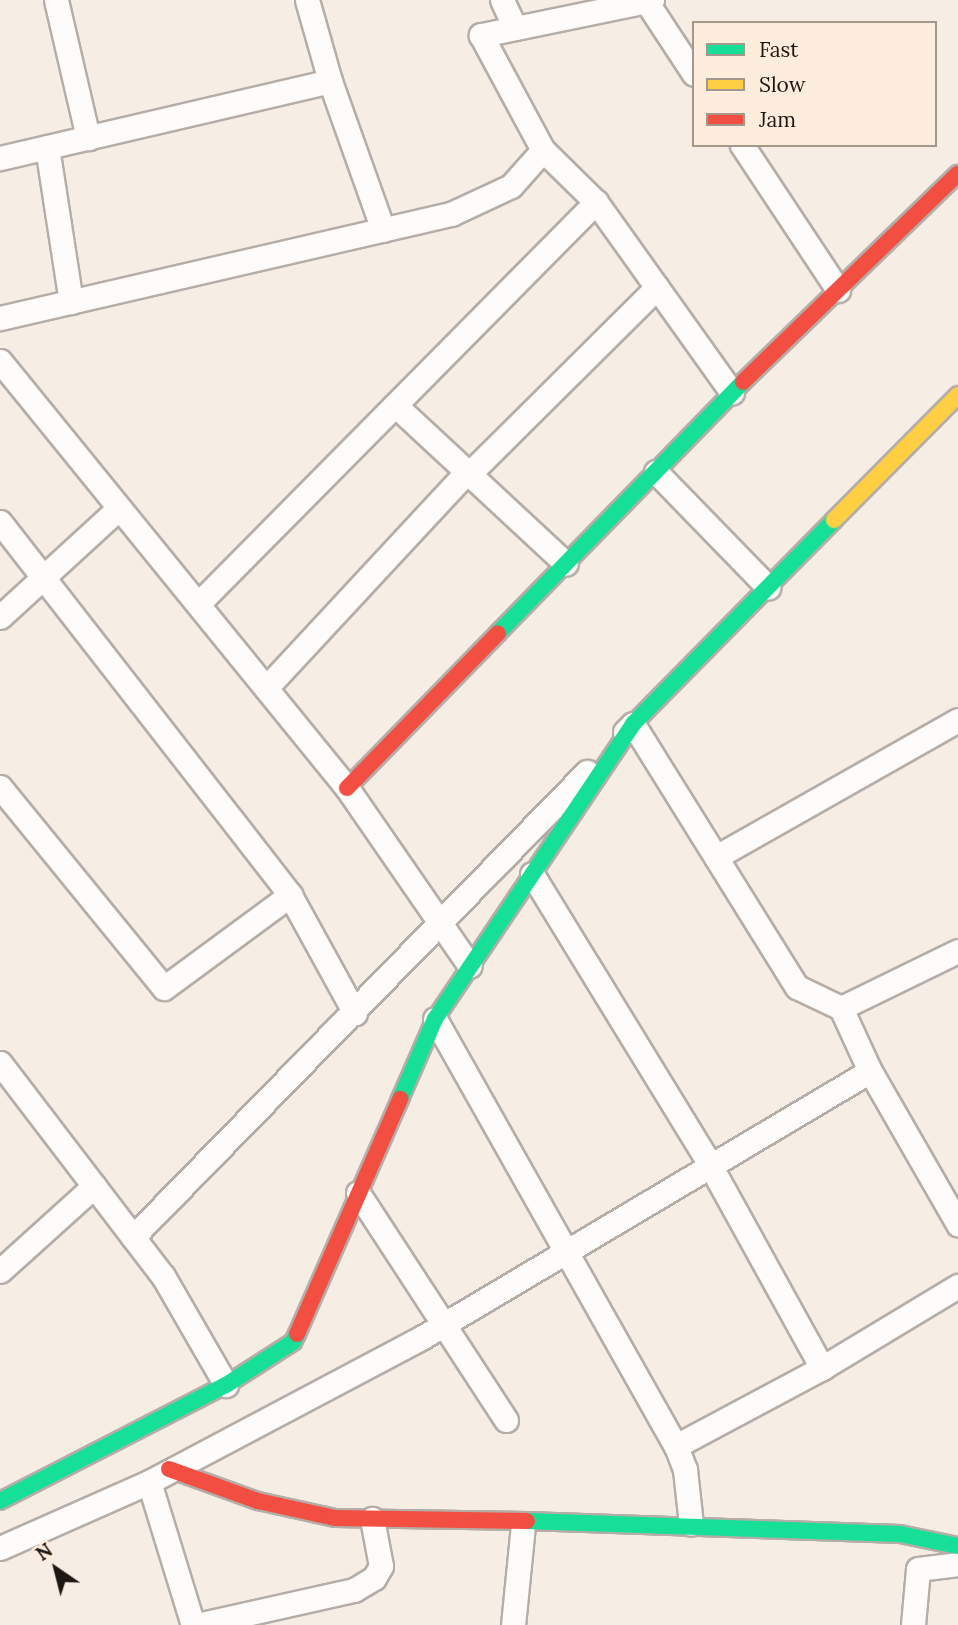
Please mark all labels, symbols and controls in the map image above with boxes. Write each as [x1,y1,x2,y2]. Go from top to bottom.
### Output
legend [692,21,937,147]
text: Fast [759,36,798,63]
text: Slow [759,71,806,98]
text: Jam [759,106,796,133]
north arrow [21,1534,91,1604]
text: N [31,1538,57,1566]

